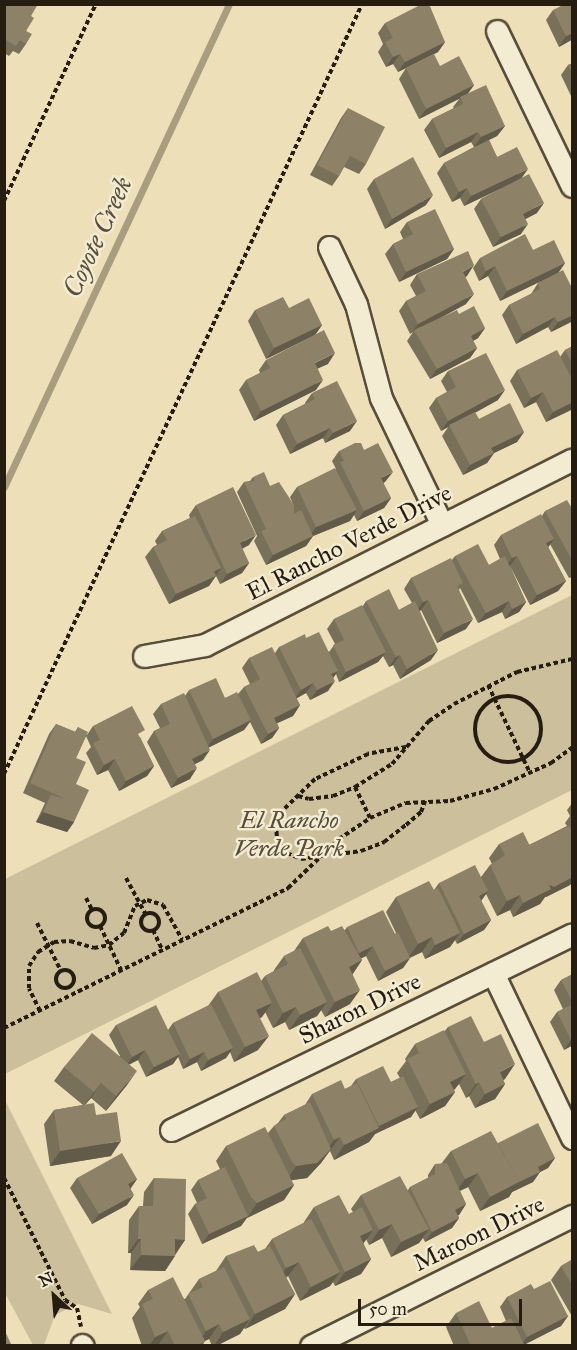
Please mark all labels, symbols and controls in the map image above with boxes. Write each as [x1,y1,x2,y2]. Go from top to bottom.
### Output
water label: Coyote Creek [57,172,139,302]
street label: El Rancho Verde Drive [242,479,456,607]
park label: El Rancho Verde Park [234,807,344,863]
street label: Sharon Drive [294,967,426,1051]
street label: Maroon Drive [409,1190,549,1278]
north arrow [24,1266,84,1326]
text: N [36,1268,56,1291]
scale bar [361,1287,524,1325]
text: 50 m [369,1298,407,1320]

